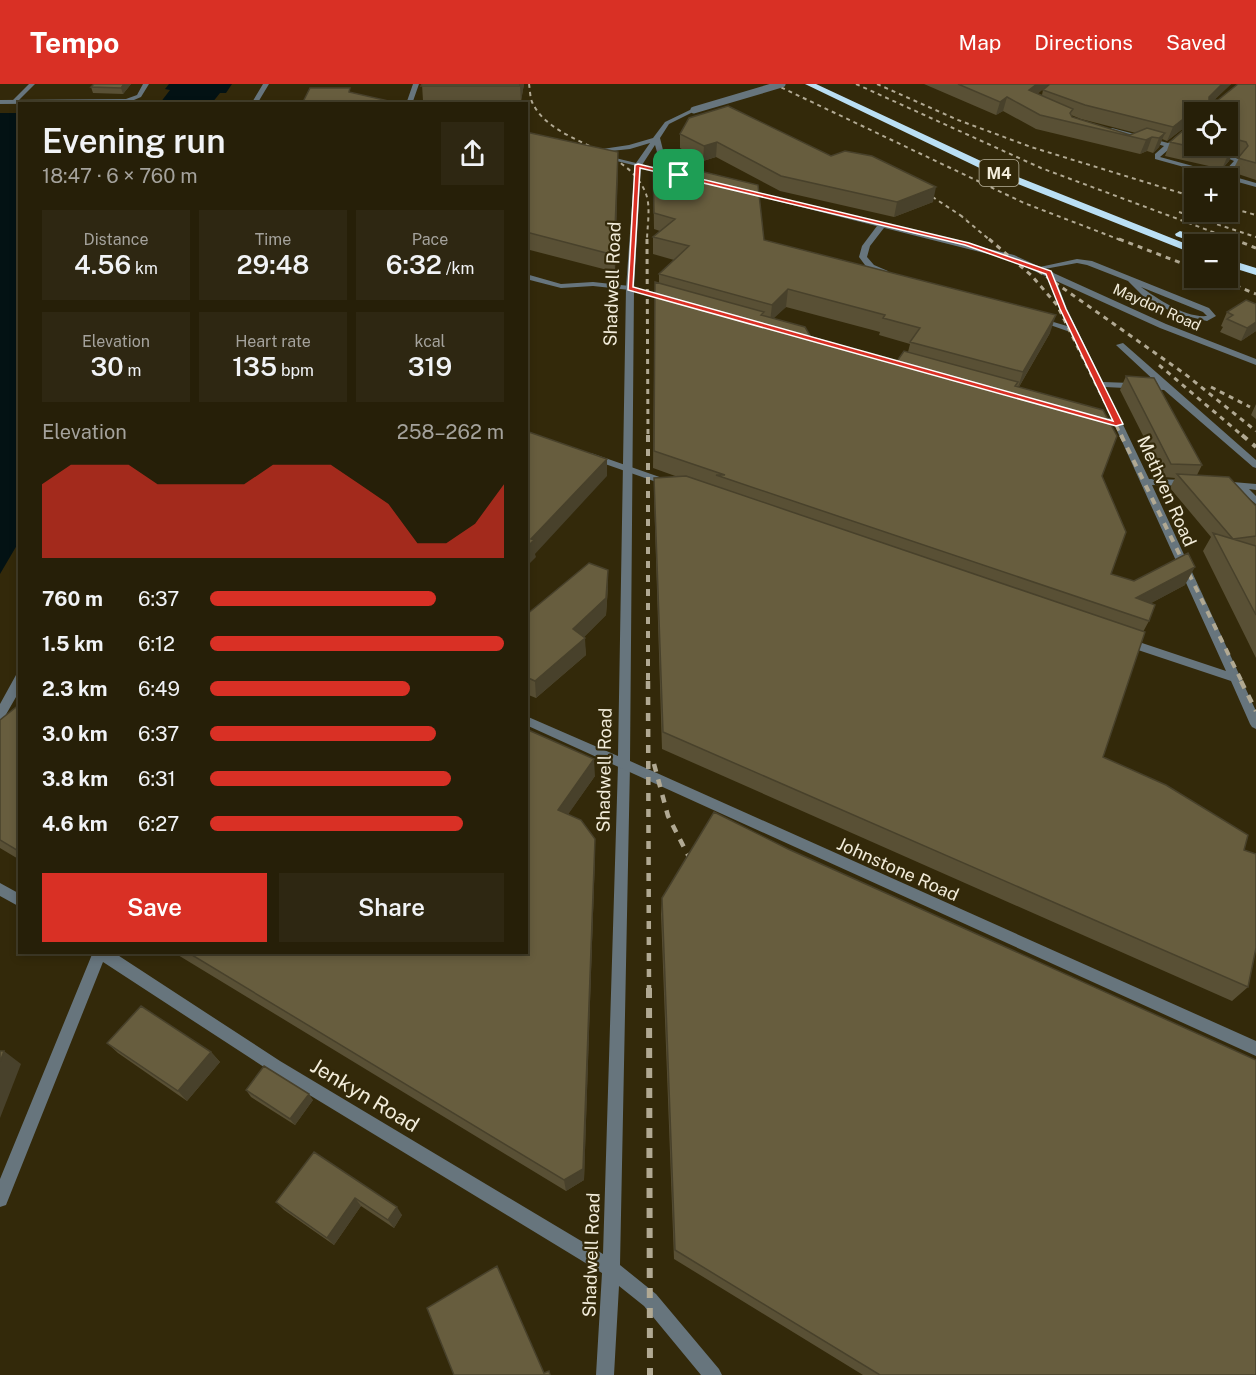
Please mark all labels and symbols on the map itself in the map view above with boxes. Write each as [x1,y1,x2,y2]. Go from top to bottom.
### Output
pin [653,149,704,200]
road number: M4 [980,160,1018,186]
street label: Shadwell Road [599,221,625,347]
street label: Maydon Road [1110,280,1204,334]
street label: Methven Road [1133,432,1201,550]
street label: Shadwell Road [592,707,616,833]
street label: Johnstone Road [834,833,962,905]
street label: Jenkyn Road [306,1053,424,1137]
street label: Shadwell Road [578,1192,604,1318]

